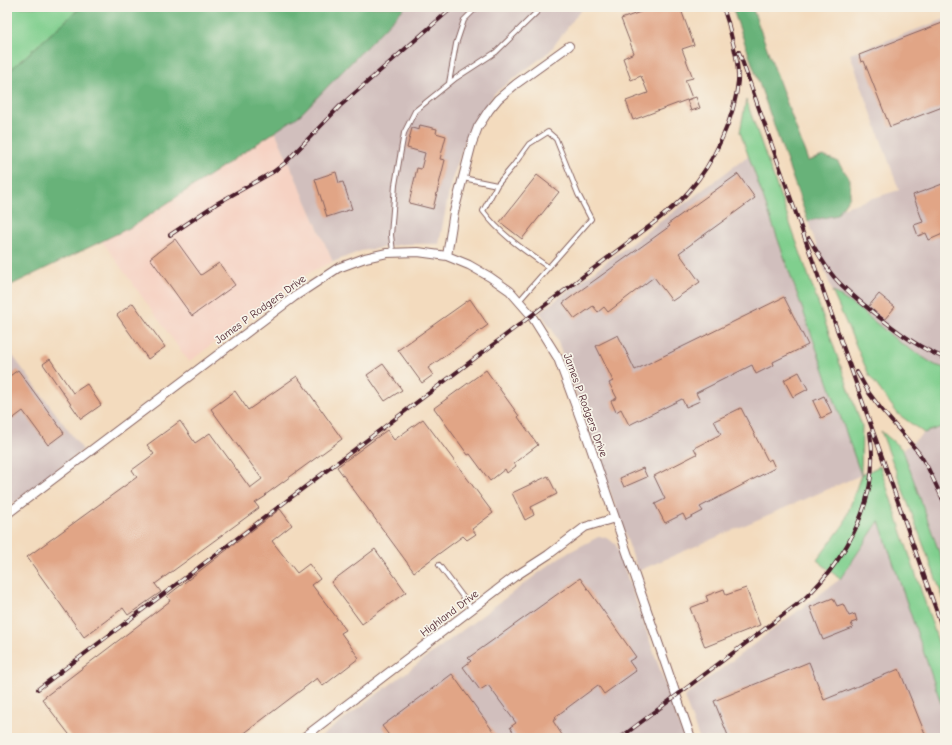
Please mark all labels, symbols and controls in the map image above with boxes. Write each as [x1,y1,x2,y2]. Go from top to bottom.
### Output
street label: James P Rodgers Drive [212,272,309,347]
street label: James P Rodgers Drive [561,352,610,459]
street label: Highland Drive [418,587,481,640]

